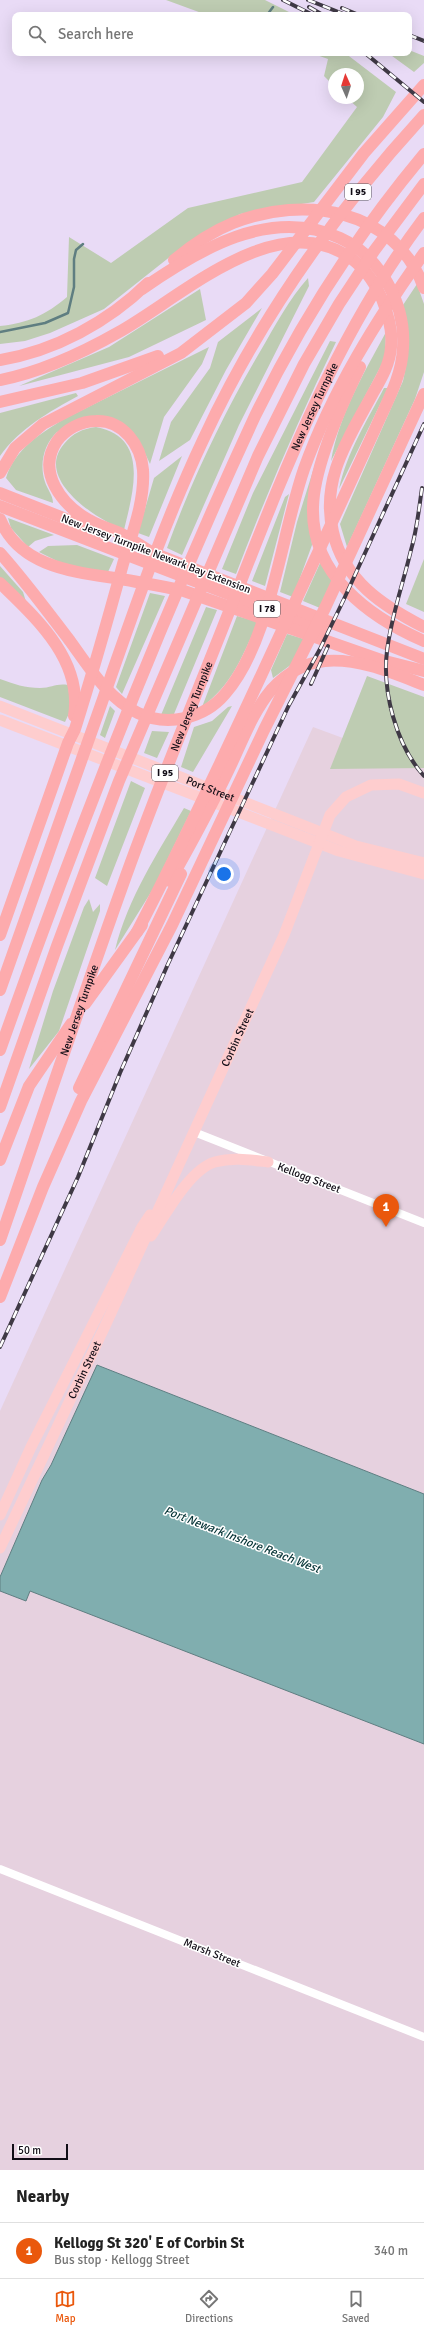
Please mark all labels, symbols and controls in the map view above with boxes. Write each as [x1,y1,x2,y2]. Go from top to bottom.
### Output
search box [12,12,412,56]
icon: search [26,23,48,45]
text: Search here [58,25,134,43]
north arrow [328,68,364,104]
road number: I 95 [345,184,371,200]
street label: New Jersey Turnpike [288,360,340,453]
street label: New Jersey Turnpike Newark Bay Extension [59,512,253,596]
road number: I 78 [254,601,280,617]
street label: New Jersey Turnpike [167,659,215,753]
road number: I 95 [152,765,178,781]
street label: Port Street [184,773,237,804]
your location [214,864,234,884]
street label: New Jersey Turnpike [57,963,101,1058]
street label: Corbin Street [218,1006,256,1068]
street label: Kellogg Street [276,1160,343,1196]
pin: 1 [373,1194,399,1227]
street label: Corbin Street [65,1339,104,1401]
water label: Port Newark Inshore Reach West [162,1503,324,1577]
street label: Marsh Street [182,1936,243,1970]
scale bar [12,2142,68,2161]
text: 50 m [18,2144,41,2157]
text: Nearby [16,2186,69,2207]
text: Kellogg St 320' E of Corbin St [54,2234,244,2252]
text: 1 [25,2243,33,2259]
text: 340 m [374,2243,408,2259]
text: Bus stop · Kellogg Street [54,2252,190,2268]
tab: Map [54,2288,76,2325]
tab: Directions [185,2288,233,2325]
tab: Saved [342,2288,370,2325]

